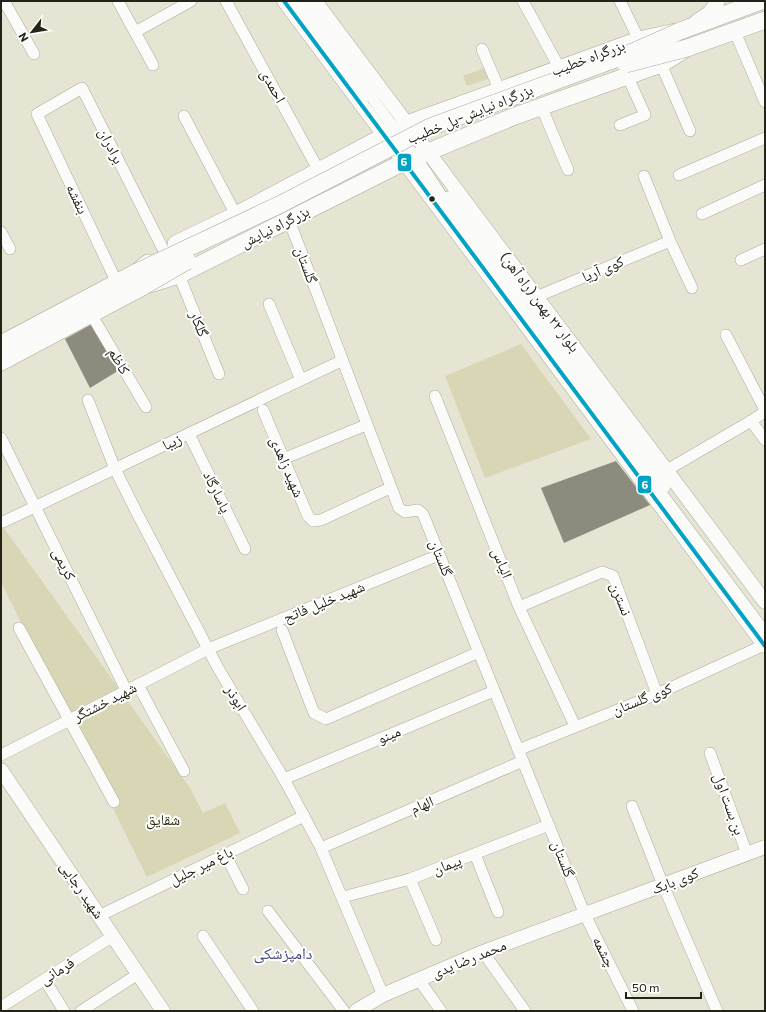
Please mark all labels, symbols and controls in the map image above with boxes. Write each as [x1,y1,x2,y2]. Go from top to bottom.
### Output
north arrow [12,12,52,52]
text: N [15,31,31,44]
street label: بزرگراه خطیب [548,35,627,80]
street label: احمدی [256,66,290,106]
street label: بزرگراه نیایش-پل خطیب [404,80,536,148]
street label: برادران [93,124,129,168]
line badge: 6 [397,153,412,172]
text: 6 [401,155,408,168]
street label: بنفشه [63,181,93,217]
unlabelled marker [427,194,437,204]
street label: بزرگراه نیایش [237,201,313,253]
street label: گلستان [290,244,322,287]
street label: بلوار ۲۲ بهمن (راه آهن) [496,248,584,356]
street label: کوی آریا [579,251,627,287]
street label: گلکار [185,307,213,340]
street label: کاظم [103,344,135,378]
street label: زیبا [159,429,185,454]
street label: شهید زاهدی [265,433,309,501]
street label: پاسارگاد [199,468,236,516]
line badge: 6 [637,475,652,494]
text: 6 [642,478,649,491]
street label: گلستان [425,537,457,580]
street label: کریمی [48,544,80,584]
street label: الیاس [487,545,517,581]
street label: شهید خلیل فاتح [280,576,368,627]
street label: نسترن [606,579,636,619]
street label: شهید خشتگر [69,677,140,726]
street label: کوی گلستان [609,678,675,720]
street label: ابوذر [221,681,251,714]
street label: مینو [374,721,404,748]
street label: بن بست اول [709,770,749,838]
street label: الهام [407,791,437,819]
park label: شقایق [146,810,180,830]
street label: گلستان [547,838,579,881]
street label: باغ میر جلیل [166,842,236,890]
street label: پیمان [430,850,464,880]
street label: شهید رجایی [55,857,109,923]
street label: کوی بابک [649,863,701,899]
street label: چشمه [589,933,620,971]
street label: محمد رضا یدی [429,935,509,983]
district label: دامپزشکی [254,943,312,964]
street label: فرمانی [36,953,78,989]
scale bar [626,974,701,1000]
text: 50 m [632,980,660,994]

